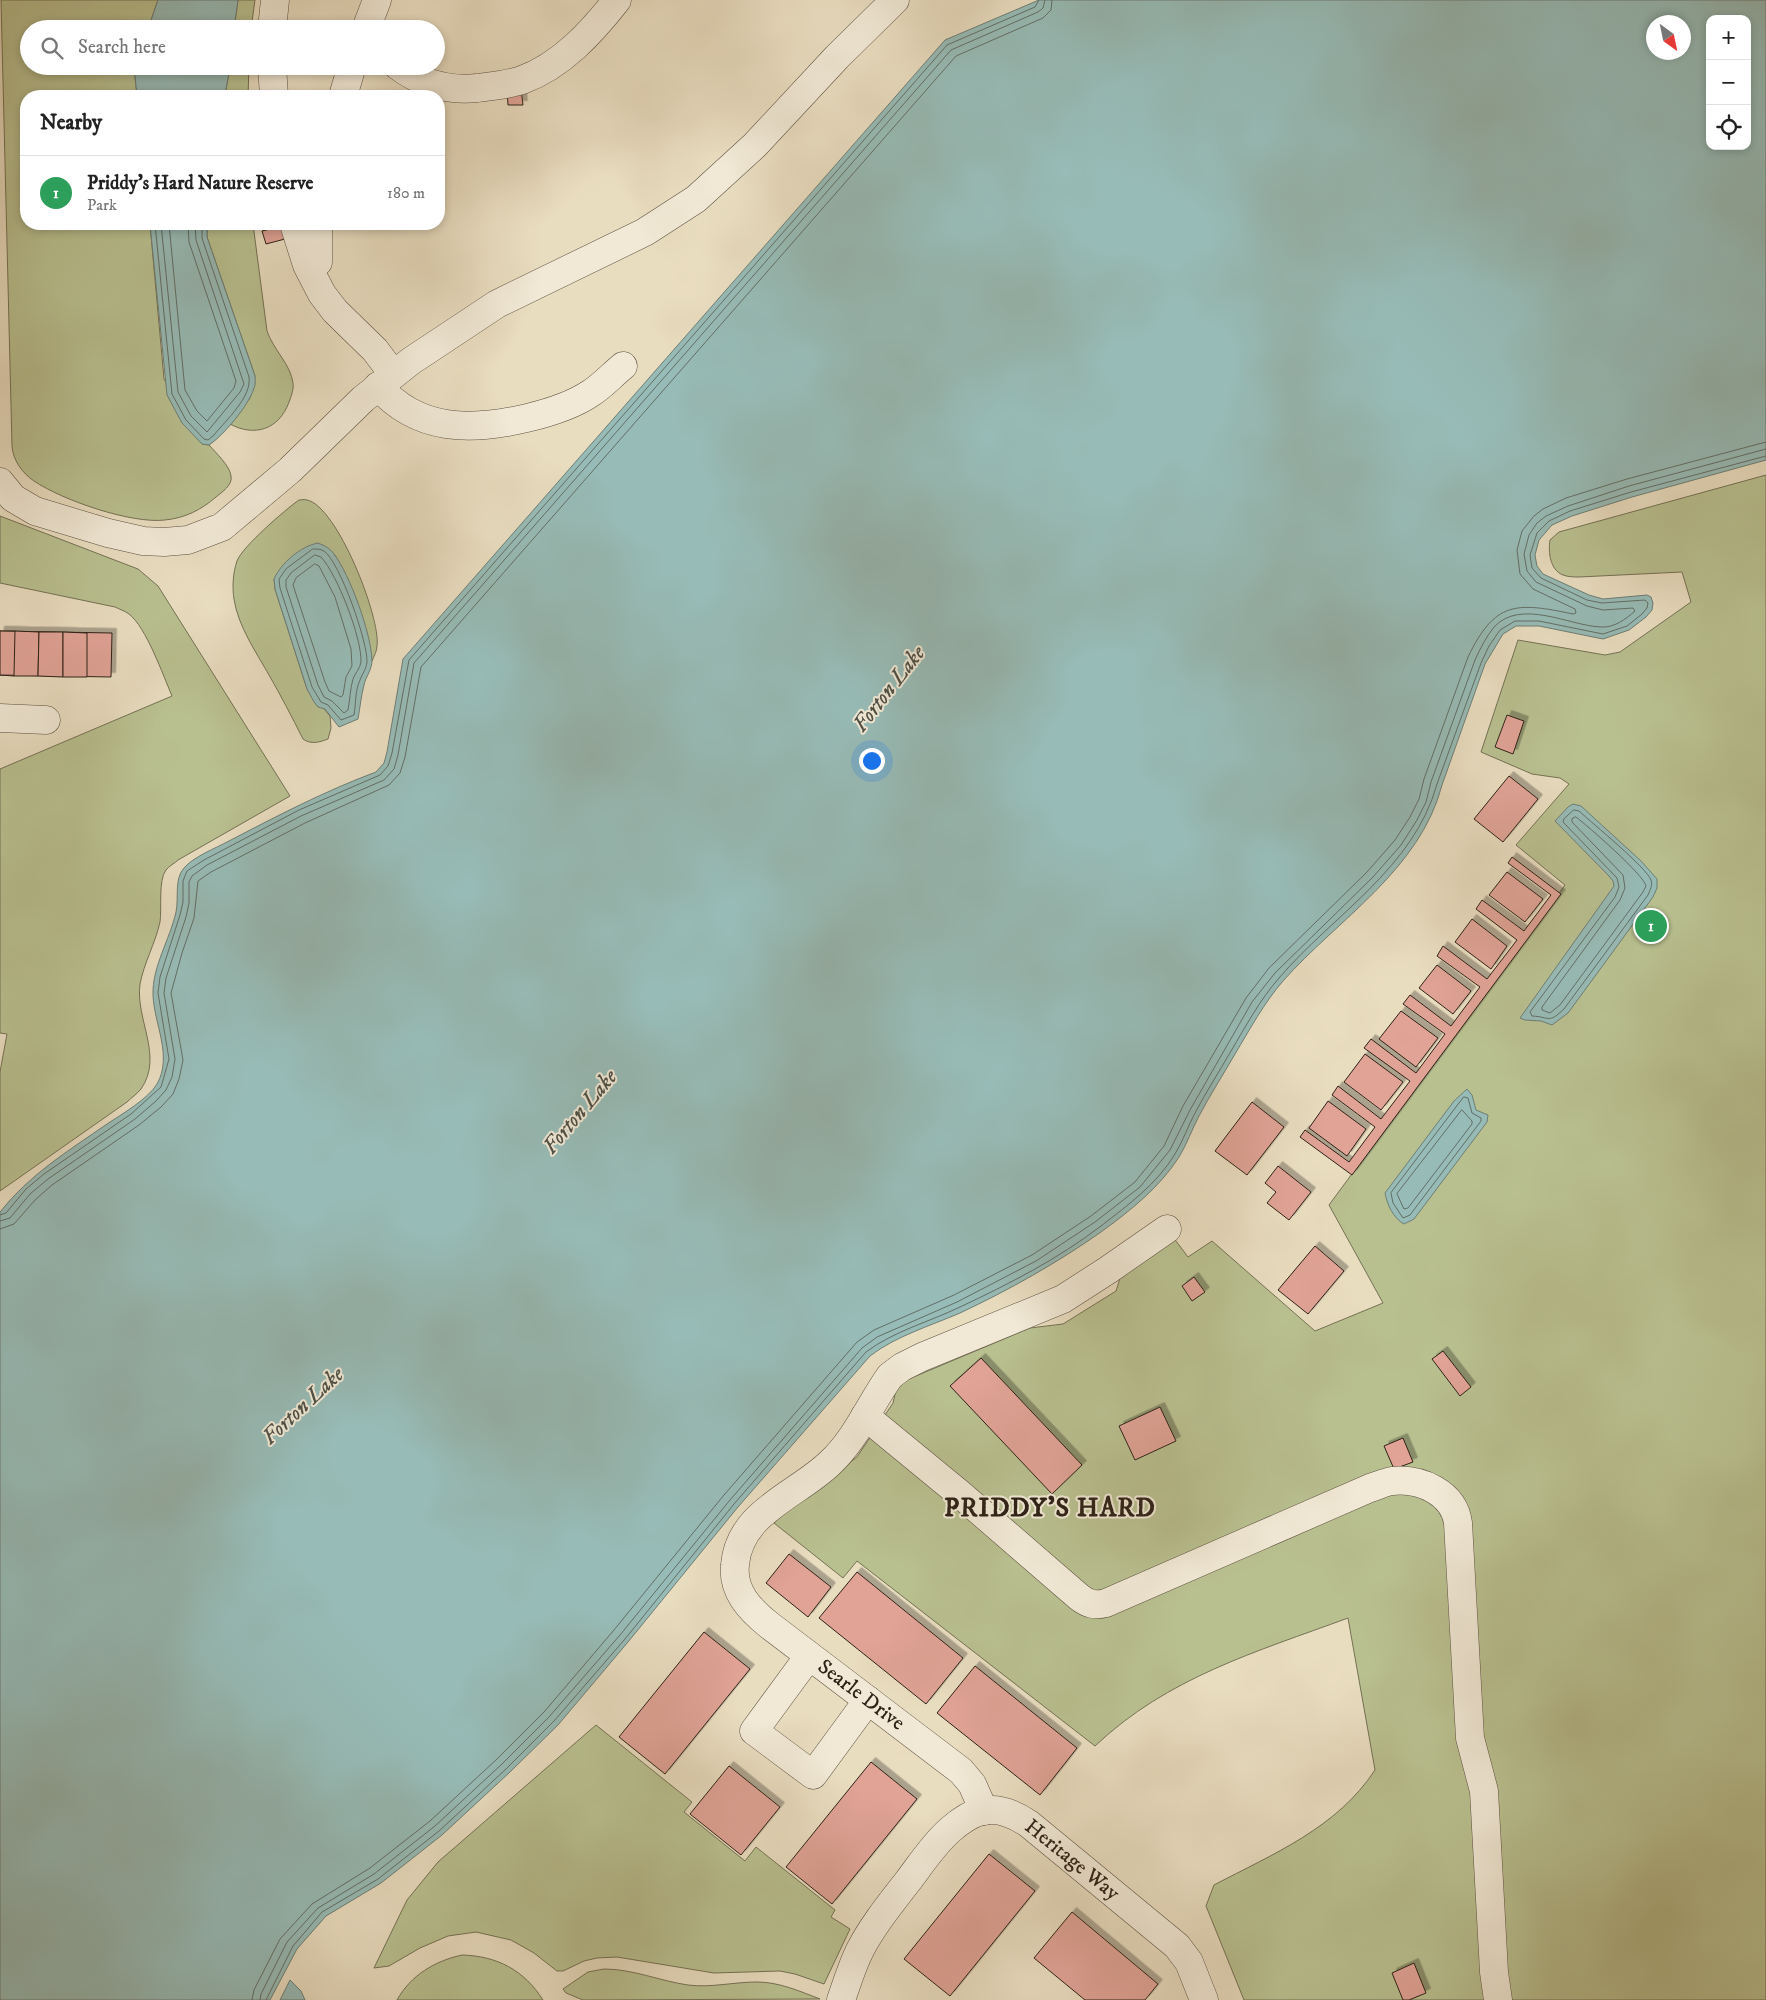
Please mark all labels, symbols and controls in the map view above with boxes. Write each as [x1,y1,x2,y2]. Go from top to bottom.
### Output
north arrow [1646,15,1691,60]
map controls [1706,15,1751,150]
button: + [1706,15,1751,60]
search box [20,20,445,75]
icon: search [38,34,66,62]
text: Search here [78,36,166,59]
button: − [1706,60,1751,105]
button: locate [1706,105,1751,150]
text: Nearby [40,110,102,136]
text: Priddy's Hard Nature Reserve [87,172,313,195]
text: 1 [53,183,59,203]
text: 180 m [387,183,425,203]
text: Park [87,195,117,215]
water label: Forton Lake [847,640,931,738]
your location [859,748,885,774]
pin: 1 [1635,907,1667,945]
water label: Forton Lake [537,1064,623,1160]
water label: Forton Lake [256,1361,350,1451]
district label: PRIDDY'S HARD [944,1492,1156,1525]
street label: Searle Drive [812,1654,910,1736]
street label: Heritage Way [1019,1814,1126,1907]

